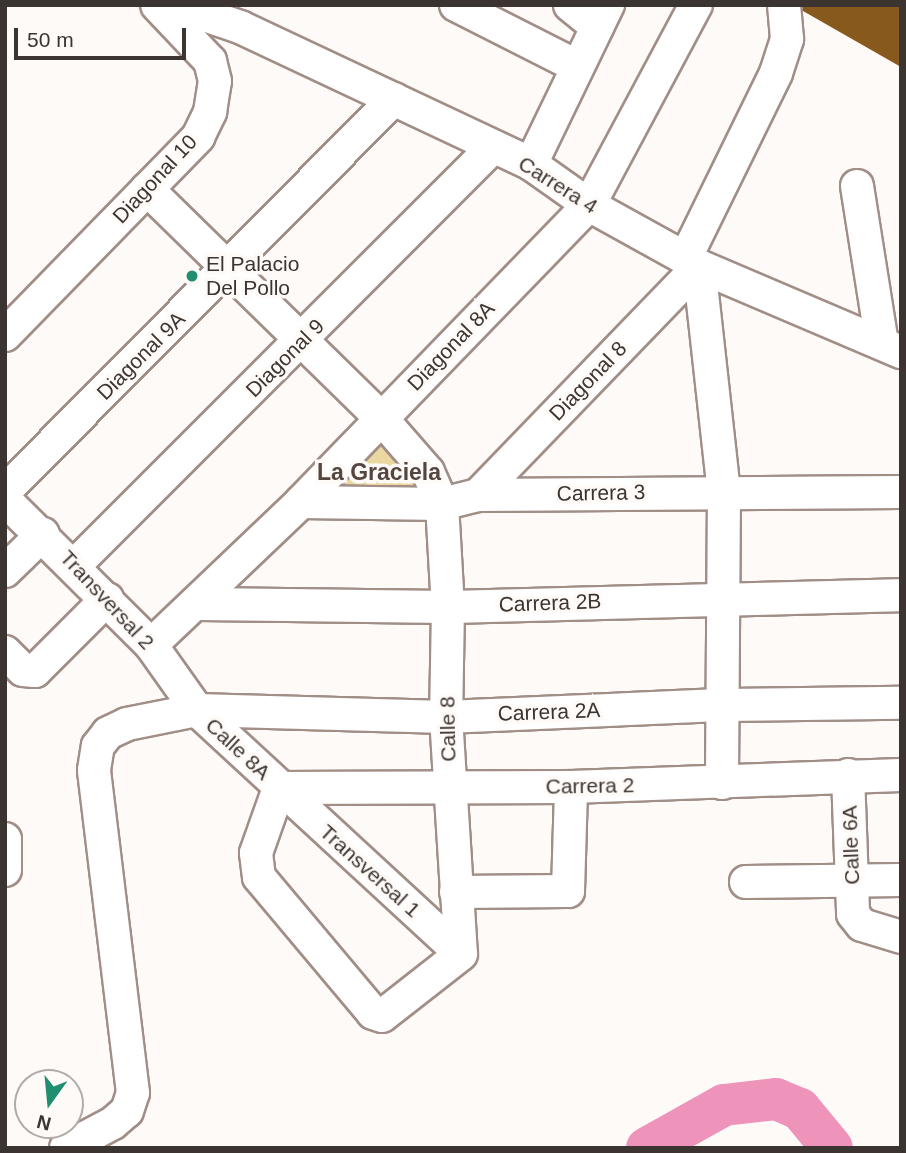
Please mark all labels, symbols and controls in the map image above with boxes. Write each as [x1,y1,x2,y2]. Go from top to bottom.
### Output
scale bar [18,14,189,58]
text: 50 m [27,28,74,51]
street label: Diagonal 10 [108,129,202,229]
street label: Carrera 4 [514,151,602,219]
place label: El Palacio Del Pollo [206,251,299,301]
marker: El Palacio Del Pollo [184,268,200,284]
street label: Diagonal 8A [402,296,500,396]
street label: Diagonal 9A [92,307,190,405]
street label: Diagonal 9 [241,314,329,402]
street label: Diagonal 8 [544,336,632,426]
district label: La Graciela [317,458,441,486]
street label: Carrera 3 [556,480,646,506]
street label: Transversal 2 [55,545,159,655]
street label: Carrera 2B [498,589,602,617]
street label: Calle 8 [435,696,461,762]
street label: Carrera 2A [497,698,601,726]
street label: Calle 8A [200,713,276,785]
street label: Carrera 2 [545,773,635,799]
street label: Calle 6A [837,805,865,885]
street label: Transversal 1 [315,819,425,923]
north arrow [14,1069,84,1139]
text: N [35,1111,53,1135]

